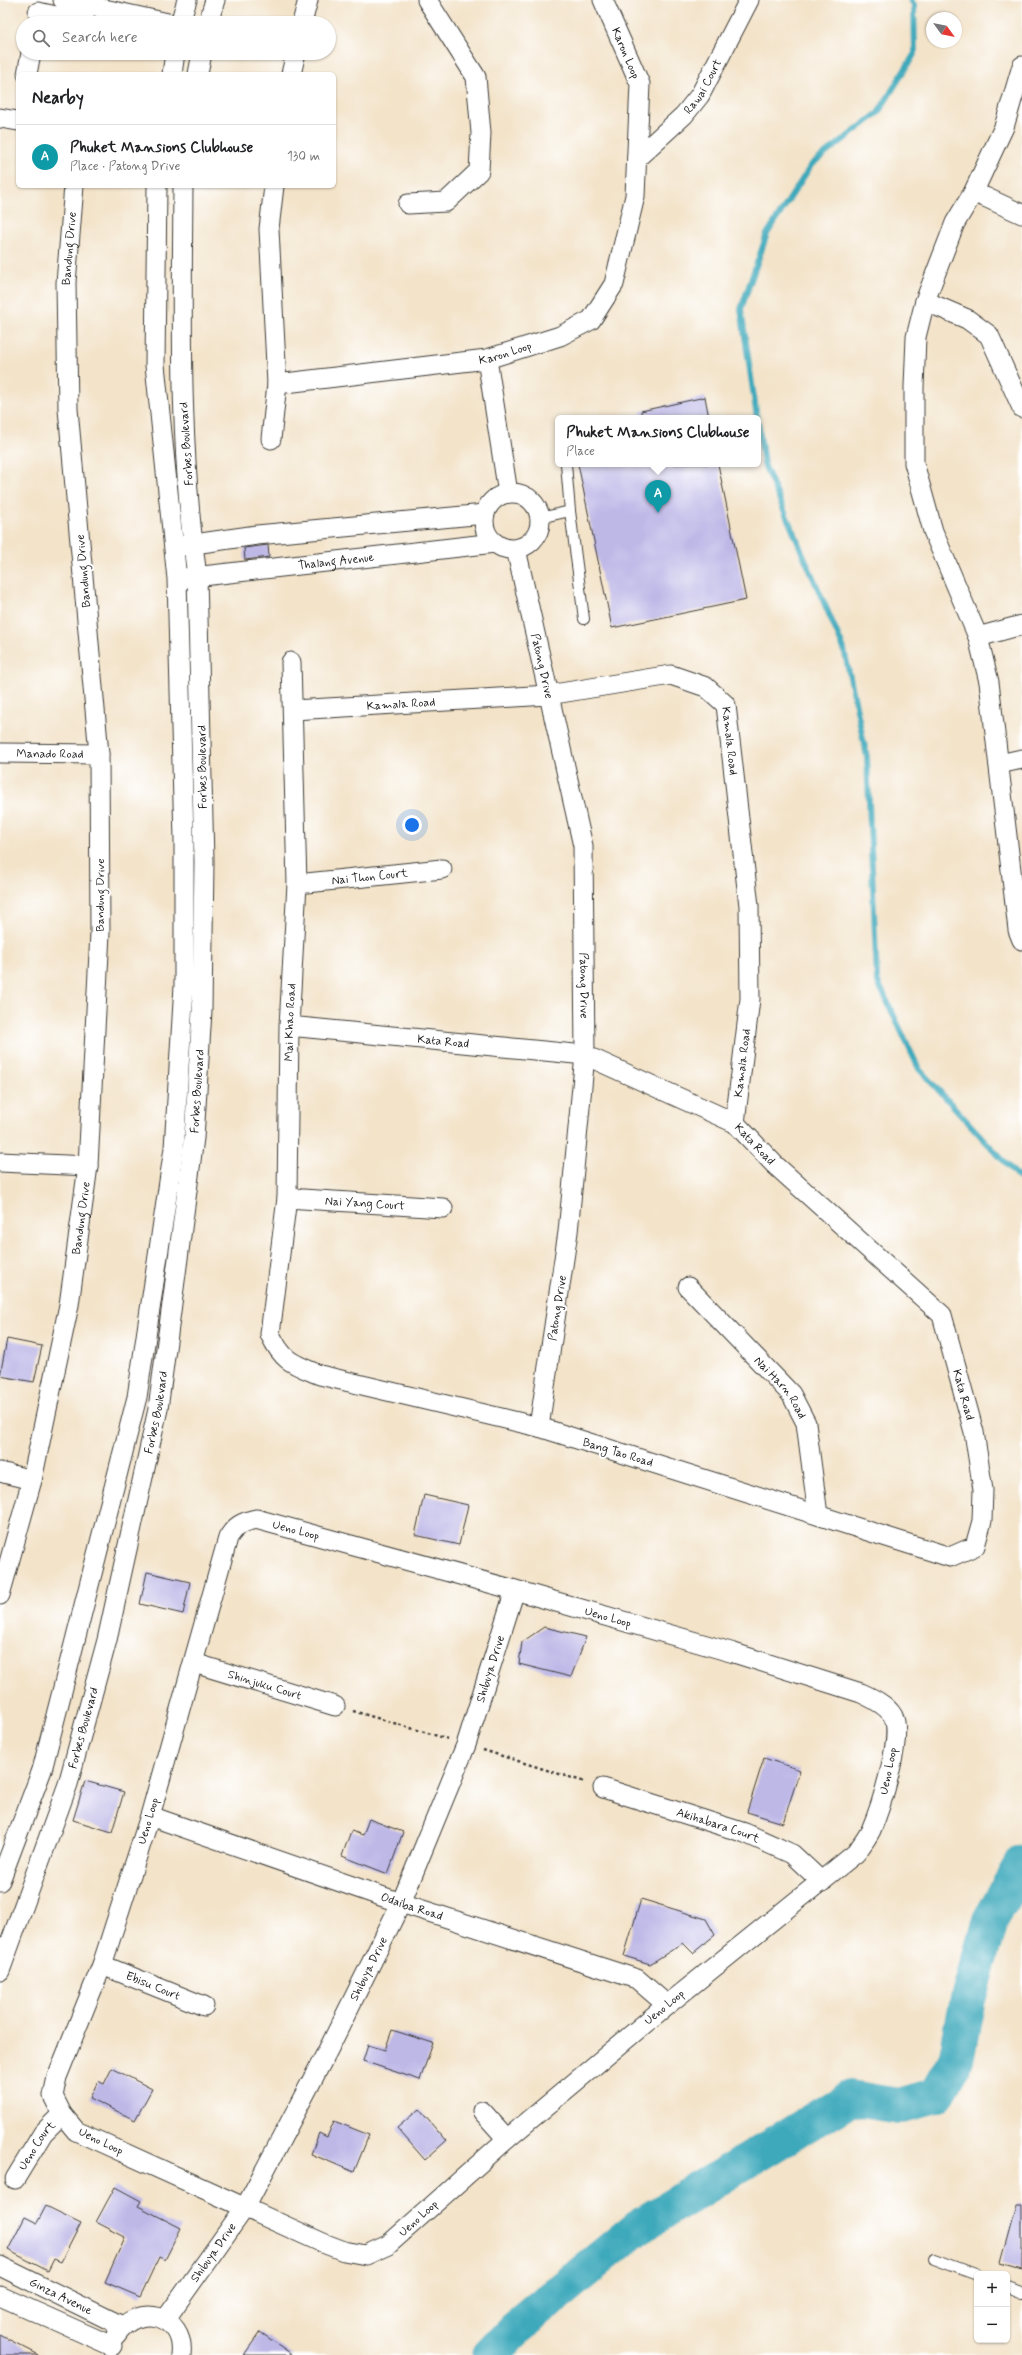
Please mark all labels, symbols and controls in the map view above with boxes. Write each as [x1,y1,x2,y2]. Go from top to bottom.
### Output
north arrow [926,12,962,48]
search box [16,16,336,60]
street label: Karon Loop [607,25,643,82]
icon: search [30,27,52,49]
text: Search here [62,28,138,48]
street label: Rawai Court [681,56,726,118]
text: Nearby [32,87,84,109]
text: Phuket Mansions Clubhouse [70,138,253,158]
text: A [41,148,49,165]
text: 130 m [287,148,320,165]
text: Place · Patong Drive [70,158,180,175]
street label: Bandung Drive [59,211,81,286]
street label: Karon Loop [478,338,534,369]
street label: Forbes Boulevard [176,401,198,486]
popup [555,415,761,467]
text: Phuket Mansions Clubhouse [566,423,750,443]
text: Place [566,443,595,460]
pin: A [645,480,671,513]
street label: Bandung Drive [73,534,96,608]
street label: Thalang Avenue [297,550,375,574]
street label: Patong Drive [526,632,557,700]
street label: Kamala Road [366,695,436,715]
street label: Kamala Road [717,706,741,776]
street label: Forbes Boulevard [194,725,212,809]
street label: Manado Road [16,746,84,763]
your location [402,815,422,835]
street label: Bandung Drive [93,858,110,932]
street label: Nai Thon Court [331,866,409,889]
street label: Patong Drive [575,952,592,1019]
street label: Mai Khao Road [282,983,300,1061]
street label: Kamala Road [731,1028,755,1098]
street label: Kata Road [416,1032,470,1053]
street label: Forbes Boulevard [187,1049,209,1134]
street label: Kata Road [730,1120,778,1169]
street label: Bandung Drive [69,1181,95,1256]
street label: Nai Yang Court [324,1193,405,1215]
street label: Patong Drive [545,1274,571,1342]
street label: Nai Harn Road [750,1353,809,1422]
street label: Kata Road [948,1368,977,1422]
street label: Forbes Boulevard [141,1370,172,1456]
street label: Bang Tao Road [580,1435,655,1471]
street label: Ueno Loop [271,1517,321,1545]
street label: Ueno Loop [583,1604,633,1632]
street label: Shibuya Drive [473,1634,509,1705]
street label: Shinjuku Court [226,1667,304,1704]
street label: Forbes Boulevard [65,1686,103,1771]
street label: Ueno Loop [876,1746,902,1796]
street label: Ueno Loop [134,1796,164,1846]
street label: Akihabara Court [674,1805,762,1848]
street label: Odaiba Road [378,1890,445,1925]
street label: Shibuya Drive [347,1934,392,2004]
street label: Ebisu Court [123,1968,183,2005]
street label: Ueno Loop [641,1986,688,2029]
street label: Ueno Court [15,2118,60,2174]
street label: Ueno Loop [76,2124,126,2160]
street label: Ueno Loop [396,2197,442,2241]
street label: Shibuya Drive [187,2220,241,2286]
map controls [974,2271,1010,2343]
button: + [974,2271,1010,2307]
street label: Ginza Avenue [26,2275,95,2319]
button: − [974,2307,1010,2343]

